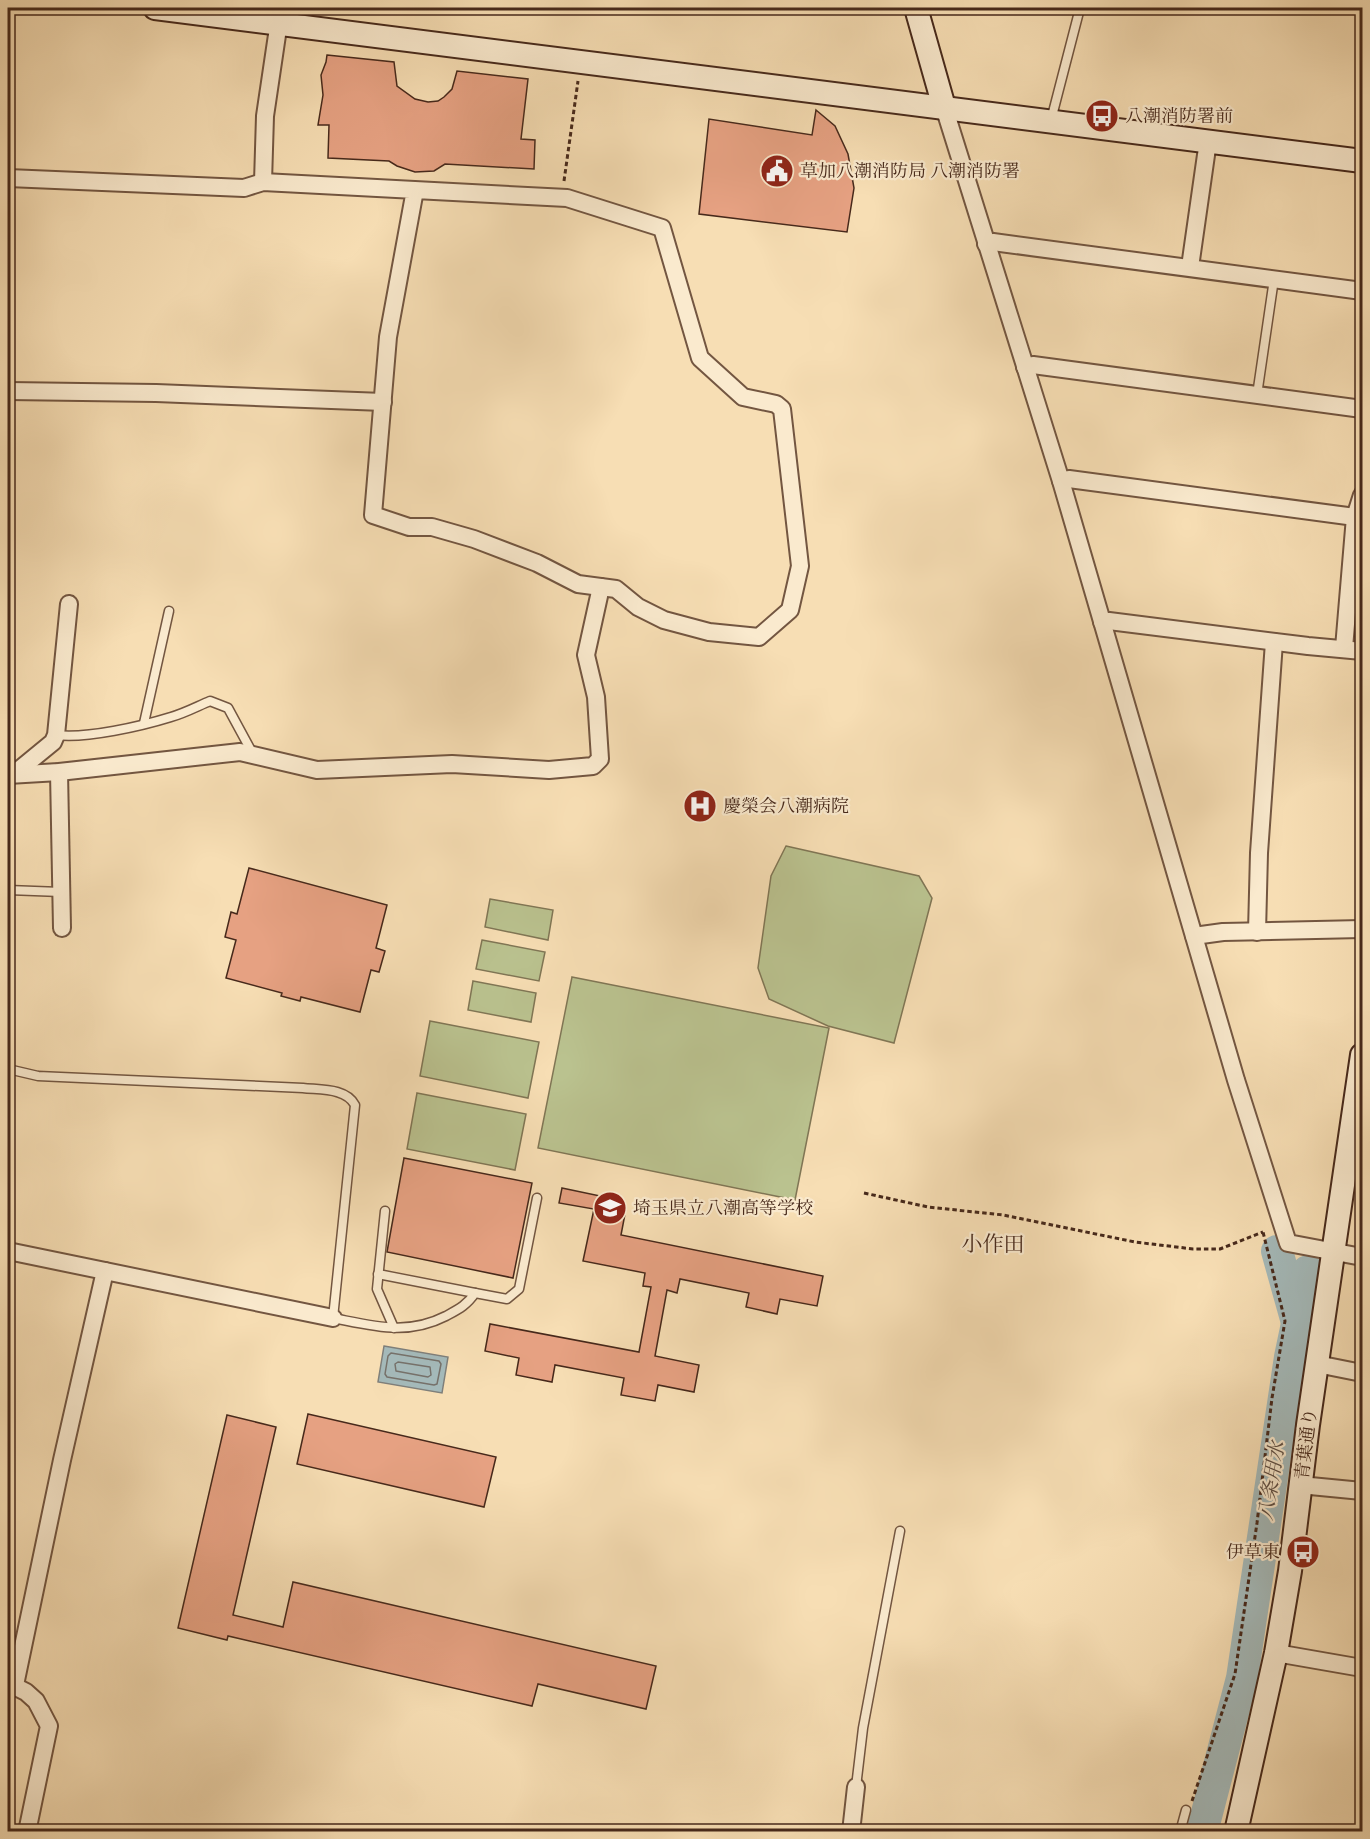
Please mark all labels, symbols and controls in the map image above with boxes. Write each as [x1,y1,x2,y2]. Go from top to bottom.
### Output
bus stop icon: 八潮消防署前 [1084,98,1120,134]
place label: 八潮消防署前 [1125,102,1233,129]
public building icon: 草加八潮消防局 八潮消防署 [759,153,795,189]
place label: 草加八潮消防局 八潮消防署 [800,157,1020,184]
hospital icon: 慶榮会八潮病院 [682,788,718,824]
place label: 慶榮会八潮病院 [723,792,849,819]
school or university icon: 埼玉県立八潮高等学校 [592,1190,628,1226]
place label: 埼玉県立八潮高等学校 [633,1194,813,1221]
district label: 小作田 [962,1228,1025,1259]
street label: 青葉通り [1288,1407,1323,1481]
water label: 八条用水 [1250,1437,1291,1523]
bus stop icon: 伊草東 [1285,1534,1321,1570]
place label: 伊草東 [1226,1538,1280,1565]

